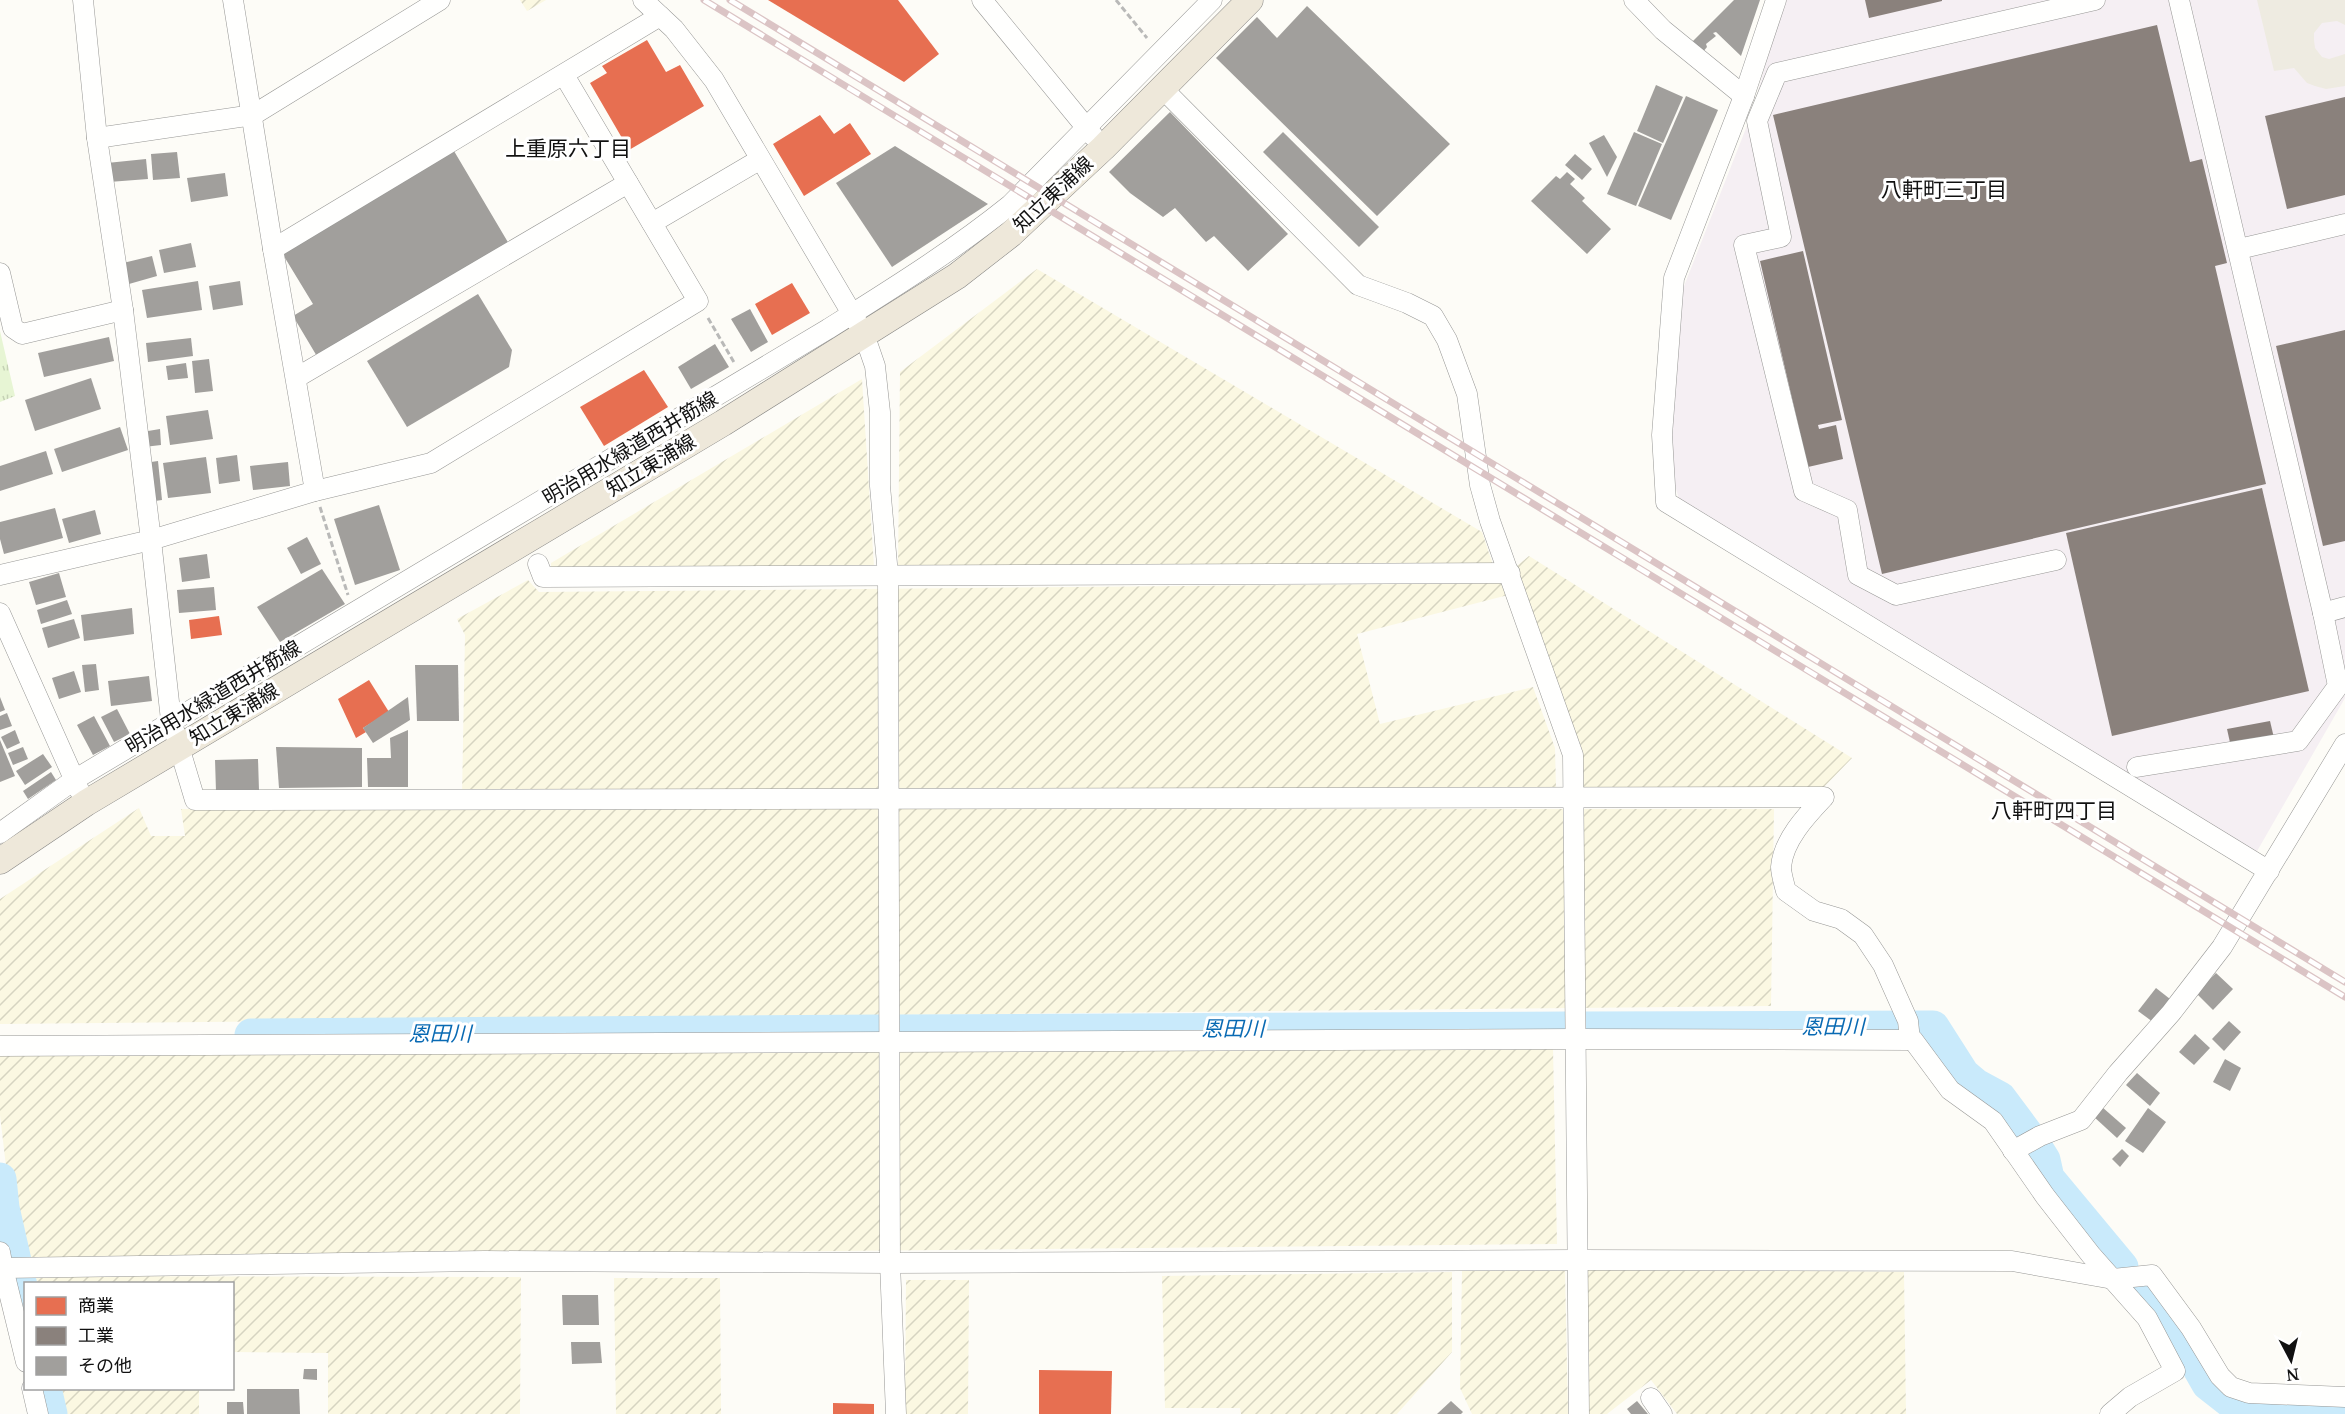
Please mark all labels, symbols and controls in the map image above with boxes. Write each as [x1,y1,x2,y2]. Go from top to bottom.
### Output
district label: 上重原六丁目 [505,134,631,162]
street label: 知立東浦線 [1007,150,1098,238]
district label: 八軒町三丁目 [1881,175,2007,203]
street label: 明治用水緑道西井筋線 [537,384,722,511]
street label: 知立東浦線 [601,427,701,502]
street label: 明治用水緑道西井筋線 [120,633,305,760]
street label: 知立東浦線 [184,676,284,751]
district label: 八軒町四丁目 [1991,796,2117,824]
water label: 恩田川 [1802,1012,1866,1040]
water label: 恩田川 [1202,1014,1266,1042]
water label: 恩田川 [409,1019,473,1047]
legend [24,1282,234,1390]
text: 商業 [78,1293,114,1317]
text: 工業 [78,1323,114,1347]
north arrow [2261,1330,2321,1390]
text: その他 [78,1353,132,1377]
text: N [2285,1363,2300,1387]

